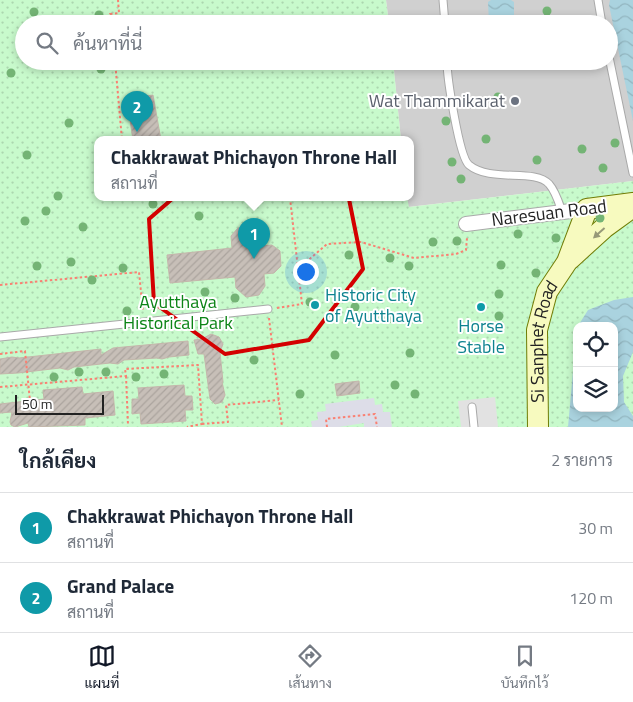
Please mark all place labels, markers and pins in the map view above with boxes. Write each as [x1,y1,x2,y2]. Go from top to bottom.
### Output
place label: Wat Thammikarat [369,87,506,114]
pin: 2 [121,91,153,132]
marker: Wat Thammikarat [509,95,521,107]
pin: 1 [238,218,270,259]
place label: Historic City of Ayutthaya [325,281,422,329]
marker: Historic City of Ayutthaya [309,299,321,311]
marker: Horse Stable [475,301,487,313]
place label: Horse Stable [457,312,505,360]

